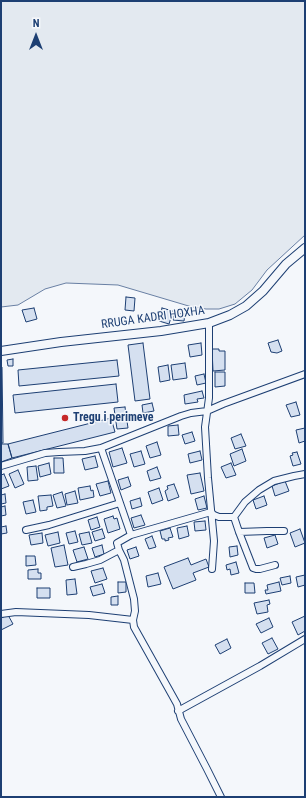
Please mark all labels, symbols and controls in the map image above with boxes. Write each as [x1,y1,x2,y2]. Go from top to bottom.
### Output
north arrow [16,16,56,56]
text: N [33,17,39,30]
street label: RRUGA KADRI HOXHA [100,304,206,332]
place label: Tregu i perimeve [73,411,154,425]
marker: Tregu i perimeve [60,413,70,423]

